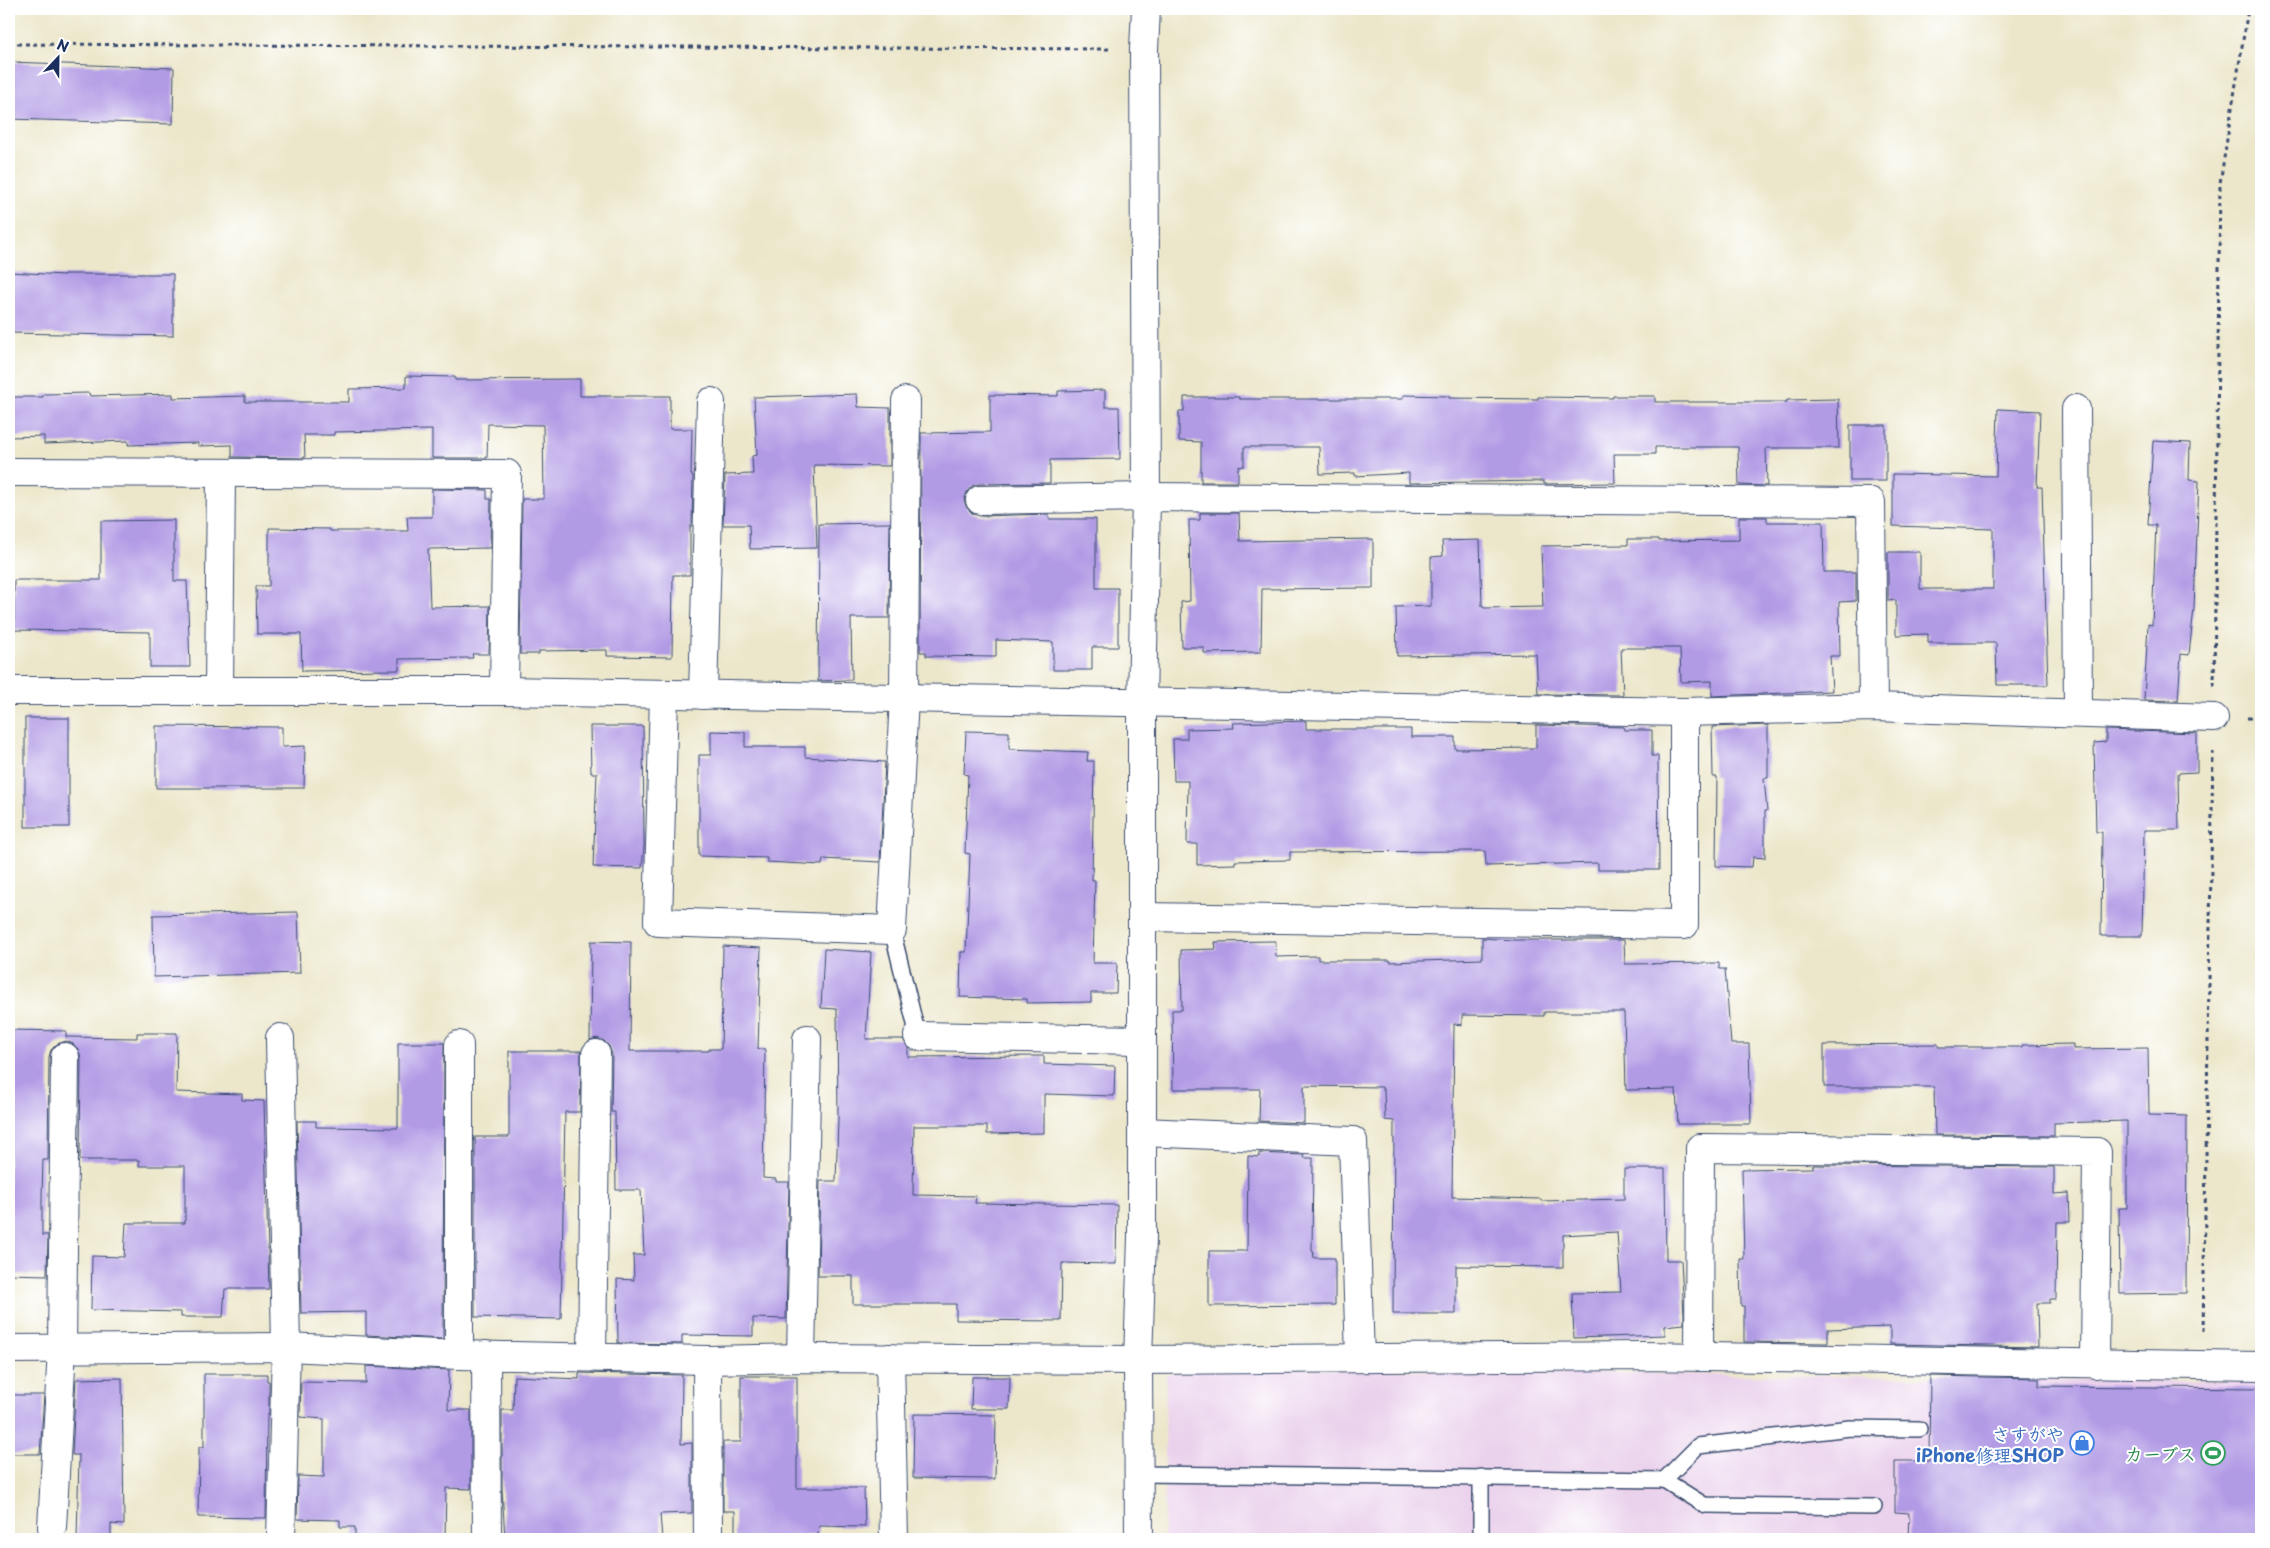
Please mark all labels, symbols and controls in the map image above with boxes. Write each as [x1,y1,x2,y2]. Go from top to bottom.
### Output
north arrow [32,32,82,82]
text: N [54,34,72,57]
place label: さすがや iPhone修理SHOP [1916,1420,2064,1468]
shop icon: さすがや iPhone修理SHOP [2069,1430,2095,1456]
place label: カーブス [2125,1440,2196,1467]
sports icon: カーブス [2200,1440,2226,1466]

